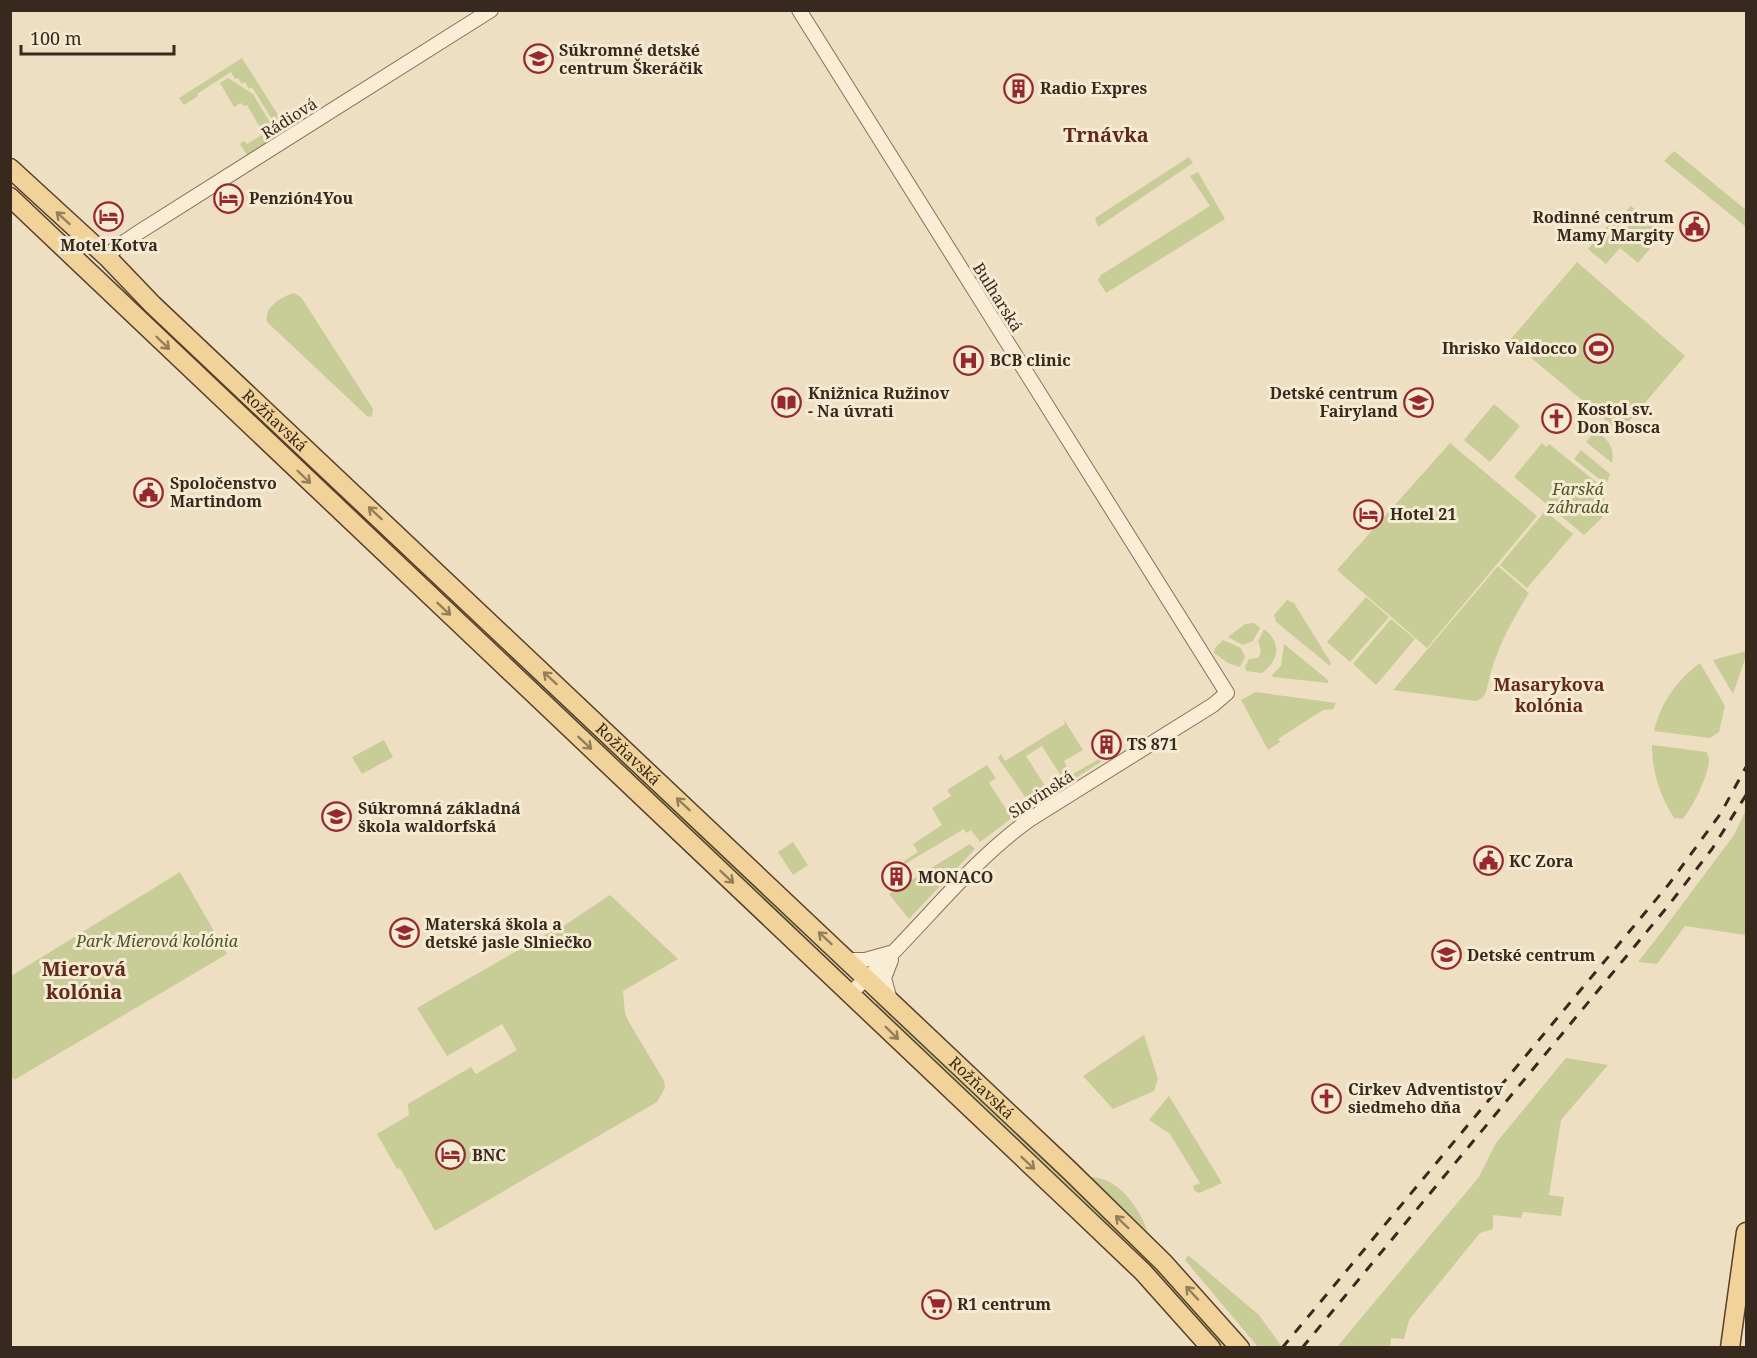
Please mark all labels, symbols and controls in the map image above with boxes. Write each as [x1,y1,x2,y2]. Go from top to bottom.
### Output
scale bar [21,18,174,56]
text: 100 m [30,26,82,50]
place label: Súkromné detské centrum Škeráčik [559,39,704,79]
school or university icon: Súkromné detské centrum Škeráčik [522,43,554,75]
building icon: Radio Expres [1003,72,1035,104]
place label: Radio Expres [1040,77,1148,99]
street label: Rádiová [257,92,321,144]
district label: Trnávka [1063,121,1149,148]
hotel icon: Penzión4You [212,182,244,214]
place label: Penzión4You [249,187,353,209]
hotel icon: Motel Kotva [93,201,125,233]
place label: Rodinné centrum Mamy Margity [1533,206,1675,246]
public building icon: Rodinné centrum Mamy Margity [1679,210,1711,242]
one-way arrow [56,211,71,225]
place label: Motel Kotva [60,234,158,256]
street label: Bulharská [968,258,1028,336]
sports icon: Ihrisko Valdocco [1582,332,1614,364]
one-way arrow [155,336,170,350]
place label: Ihrisko Valdocco [1442,337,1577,359]
hospital icon: BCB clinic [953,344,985,376]
place label: BCB clinic [990,349,1071,371]
place label: Knižnica Ružinov - Na úvrati [808,382,950,422]
place label: Detské centrum Fairyland [1270,382,1399,422]
street label: Rožňavská [238,384,312,456]
library icon: Knižnica Ružinov - Na úvrati [771,386,803,418]
school or university icon: Detské centrum Fairyland [1403,386,1435,418]
place label: Kostol sv. Don Bosca [1577,398,1661,438]
church icon: Kostol sv. Don Bosca [1540,402,1572,434]
one-way arrow [297,470,312,485]
place label: Spoločenstvo Martindom [170,472,277,512]
public building icon: Spoločenstvo Martindom [133,476,165,508]
park label: Farská záhrada [1546,478,1610,518]
hotel icon: Hotel 21 [1353,498,1385,530]
place label: Hotel 21 [1390,503,1456,525]
one-way arrow [368,506,383,521]
one-way arrow [436,602,451,616]
one-way arrow [543,671,558,685]
district label: Masarykova kolónia [1493,672,1605,717]
street label: Rožňavská [591,718,666,790]
building icon: TS 871 [1090,728,1122,760]
place label: TS 871 [1127,733,1178,755]
one-way arrow [578,736,593,750]
street label: Slovinská [1004,765,1078,823]
place label: Súkromná základná škola waldorfská [358,797,521,837]
one-way arrow [676,797,691,811]
school or university icon: Súkromná základná škola waldorfská [321,801,353,833]
public building icon: KC Zora [1472,845,1504,877]
place label: KC Zora [1509,850,1574,872]
building icon: MONACO [881,861,913,893]
place label: MONACO [918,866,993,888]
one-way arrow [719,870,734,884]
place label: Materská škola a detské jasle Slniečko [425,913,592,953]
school or university icon: Materská škola a detské jasle Slniečko [388,917,420,949]
park label: Park Mierová kolónia [75,930,239,952]
one-way arrow [817,931,832,945]
school or university icon: Detské centrum [1430,939,1462,971]
place label: Detské centrum [1467,944,1596,966]
district label: Mierová kolónia [42,955,126,1005]
one-way arrow [885,1026,900,1041]
street label: Rožňavská [944,1051,1019,1124]
place label: Cirkev Adventistov siedmeho dňa [1348,1078,1503,1118]
church icon: Cirkev Adventistov siedmeho dňa [1311,1082,1343,1114]
hotel icon: BNC [435,1139,467,1171]
place label: BNC [472,1144,506,1166]
one-way arrow [1020,1156,1035,1170]
one-way arrow [1115,1215,1130,1229]
one-way arrow [1185,1285,1199,1300]
supermarket icon: R1 centrum [920,1288,952,1320]
place label: R1 centrum [957,1293,1051,1315]

